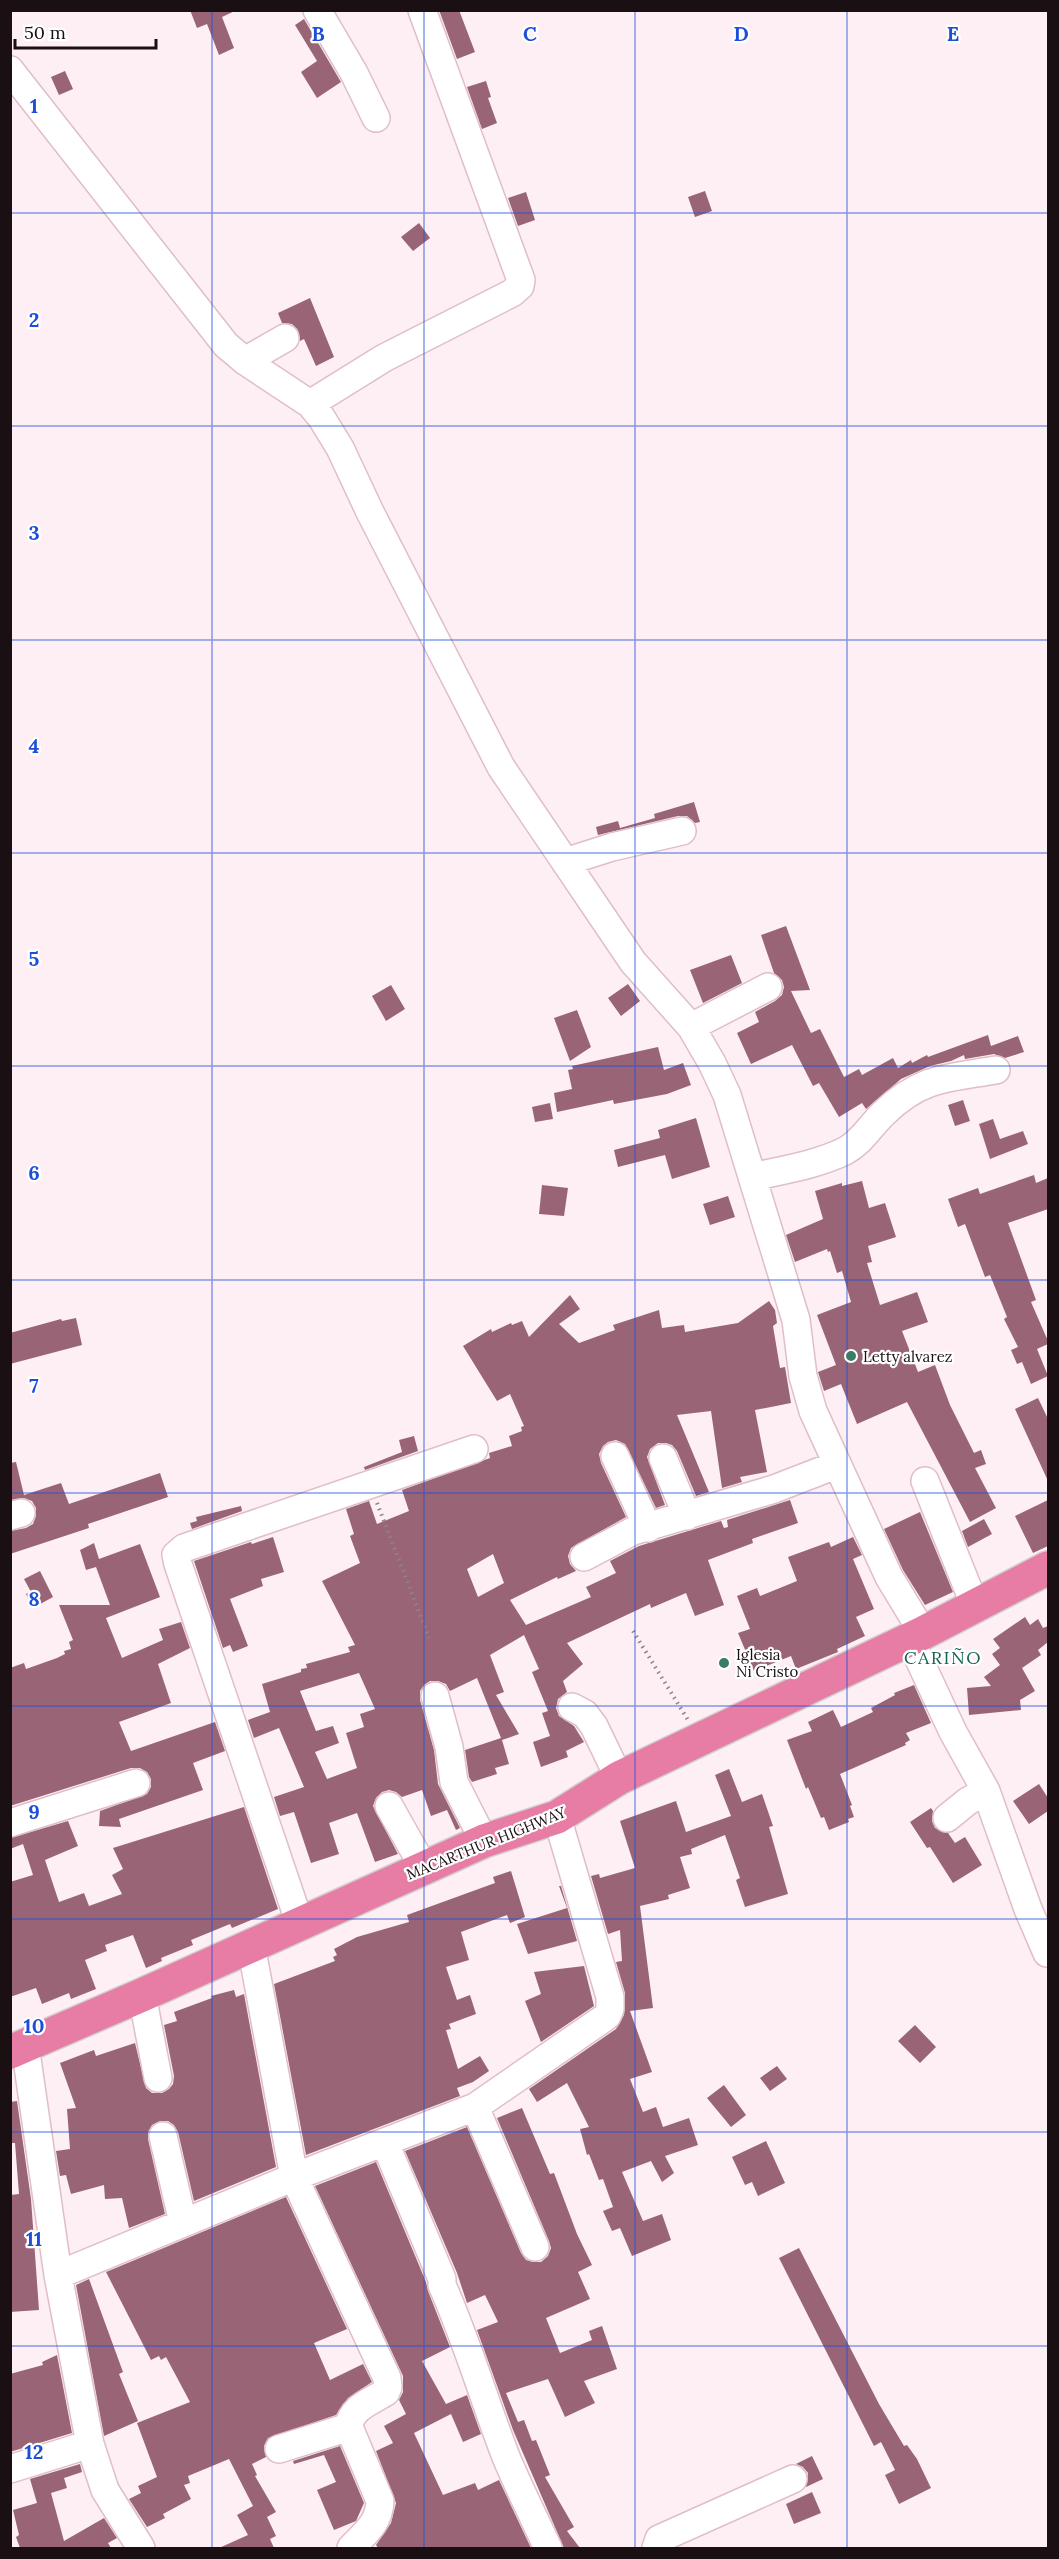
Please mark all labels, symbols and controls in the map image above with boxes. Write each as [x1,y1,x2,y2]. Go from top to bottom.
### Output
scale bar [15,12,156,50]
text: 50 m [24,21,66,44]
text: B [311,21,325,46]
text: C [523,21,537,46]
text: D [733,21,749,46]
text: E [947,21,959,46]
text: 1 [30,93,38,118]
text: 2 [29,307,39,332]
text: 3 [28,520,40,545]
text: 4 [29,733,40,758]
text: 5 [29,946,40,971]
text: 6 [28,1160,40,1185]
place label: Letty alvarez [863,1347,952,1366]
marker: Letty alvarez [844,1349,858,1363]
text: 7 [29,1373,39,1398]
text: 8 [28,1586,40,1611]
place label: Iglesia Ni Cristo [736,1645,799,1681]
district label: CARIÑO [904,1646,982,1669]
marker: Iglesia Ni Cristo [717,1656,731,1670]
text: 9 [28,1799,40,1824]
street label: MACARTHUR HIGHWAY [403,1802,569,1884]
text: 10 [24,2013,44,2038]
text: 11 [26,2226,42,2251]
text: 12 [25,2439,43,2464]

